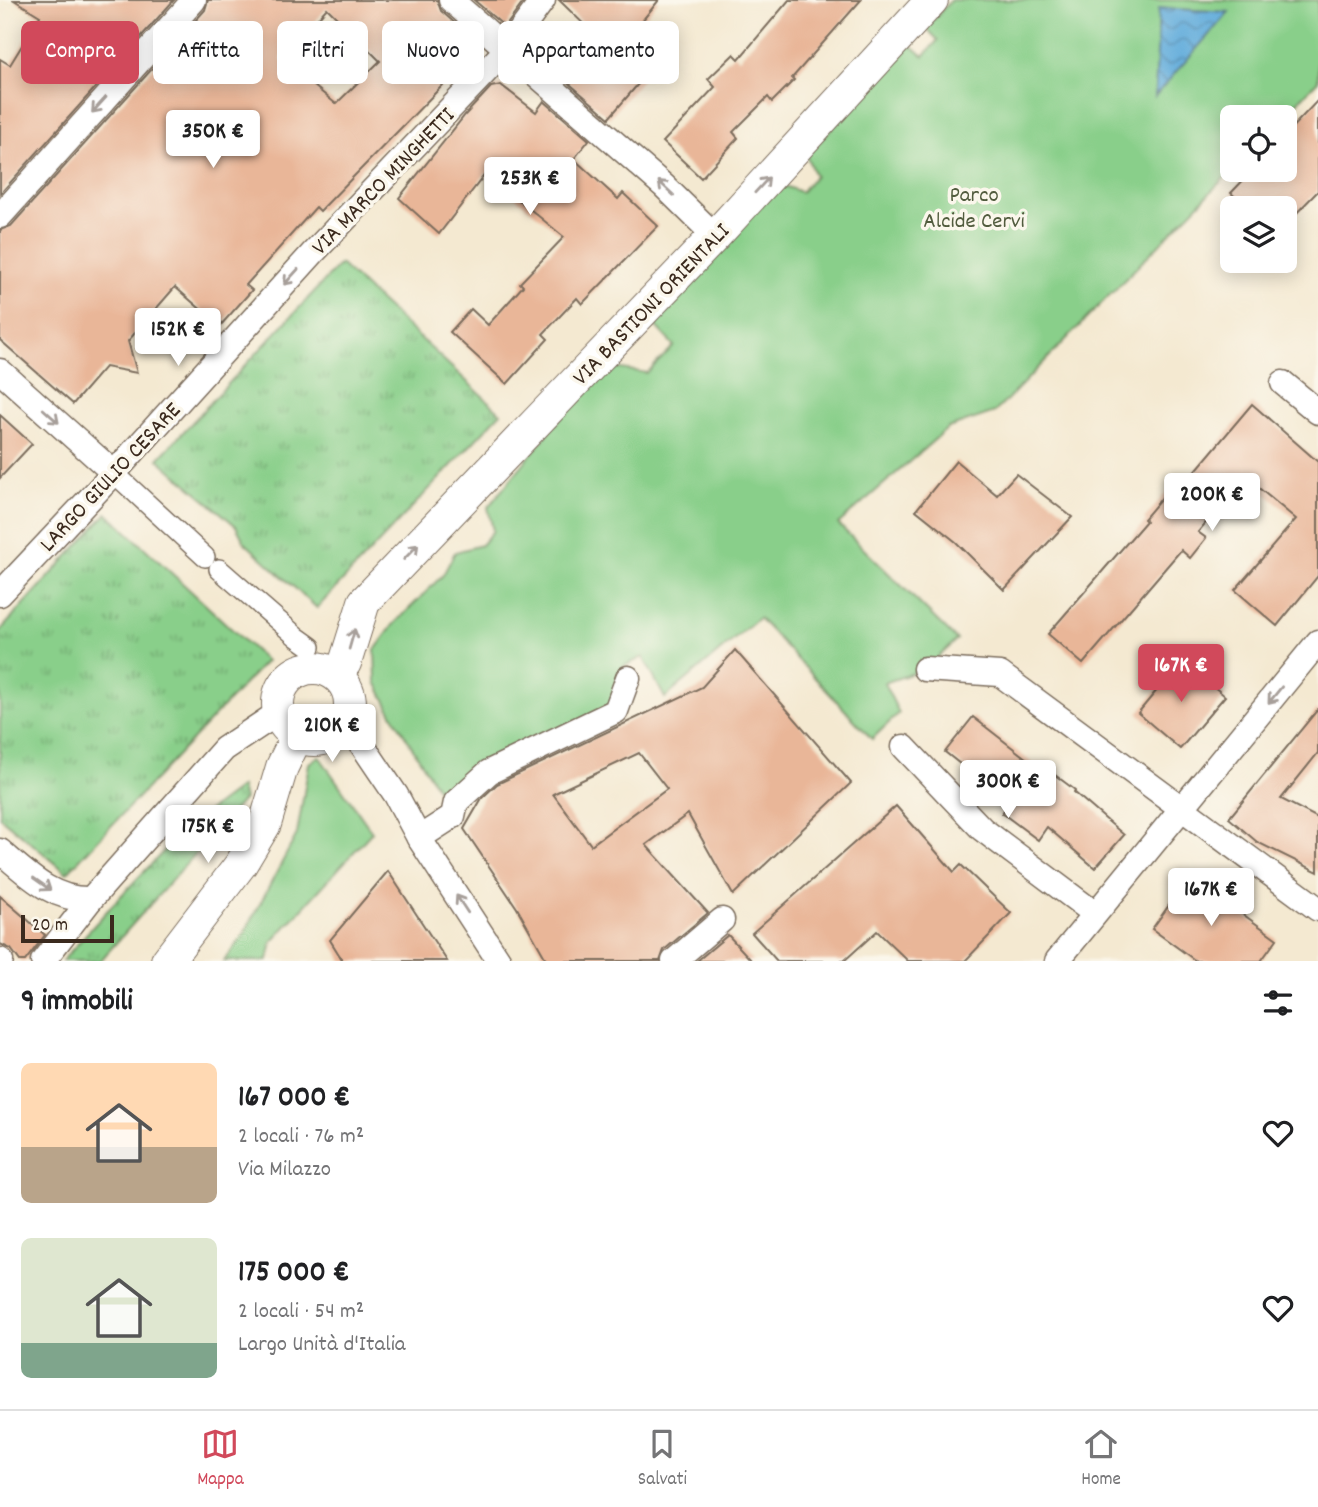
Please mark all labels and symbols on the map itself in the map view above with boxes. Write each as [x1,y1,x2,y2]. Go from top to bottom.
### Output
one-way arrow [90,96,107,113]
street label: VIA MARCO MINGHETTI [305,101,464,264]
pin: 350K € [156,110,270,170]
pin: 253K € [473,158,587,217]
one-way arrow [753,177,770,194]
one-way arrow [658,180,675,197]
park label: Parco Alcide Cervi [923,180,1025,239]
street label: VIA BASTIONI ORIENTALI [566,217,739,394]
one-way arrow [283,268,299,286]
pin: 152K € [121,308,235,368]
street label: LARGO GIULIO CESARE [33,396,190,561]
one-way arrow [42,408,60,424]
pin: 200K € [1155,474,1269,533]
one-way arrow [403,544,420,561]
one-way arrow [346,629,359,651]
pin: 167K € [1124,644,1238,704]
one-way arrow [1267,685,1283,703]
pin: 210K € [275,704,389,764]
pin: 300K € [951,760,1065,820]
pin: 175K € [151,806,265,865]
pin: 167K € [1154,869,1268,928]
one-way arrow [31,877,51,891]
one-way arrow [455,895,469,914]
scale bar [21,912,114,944]

